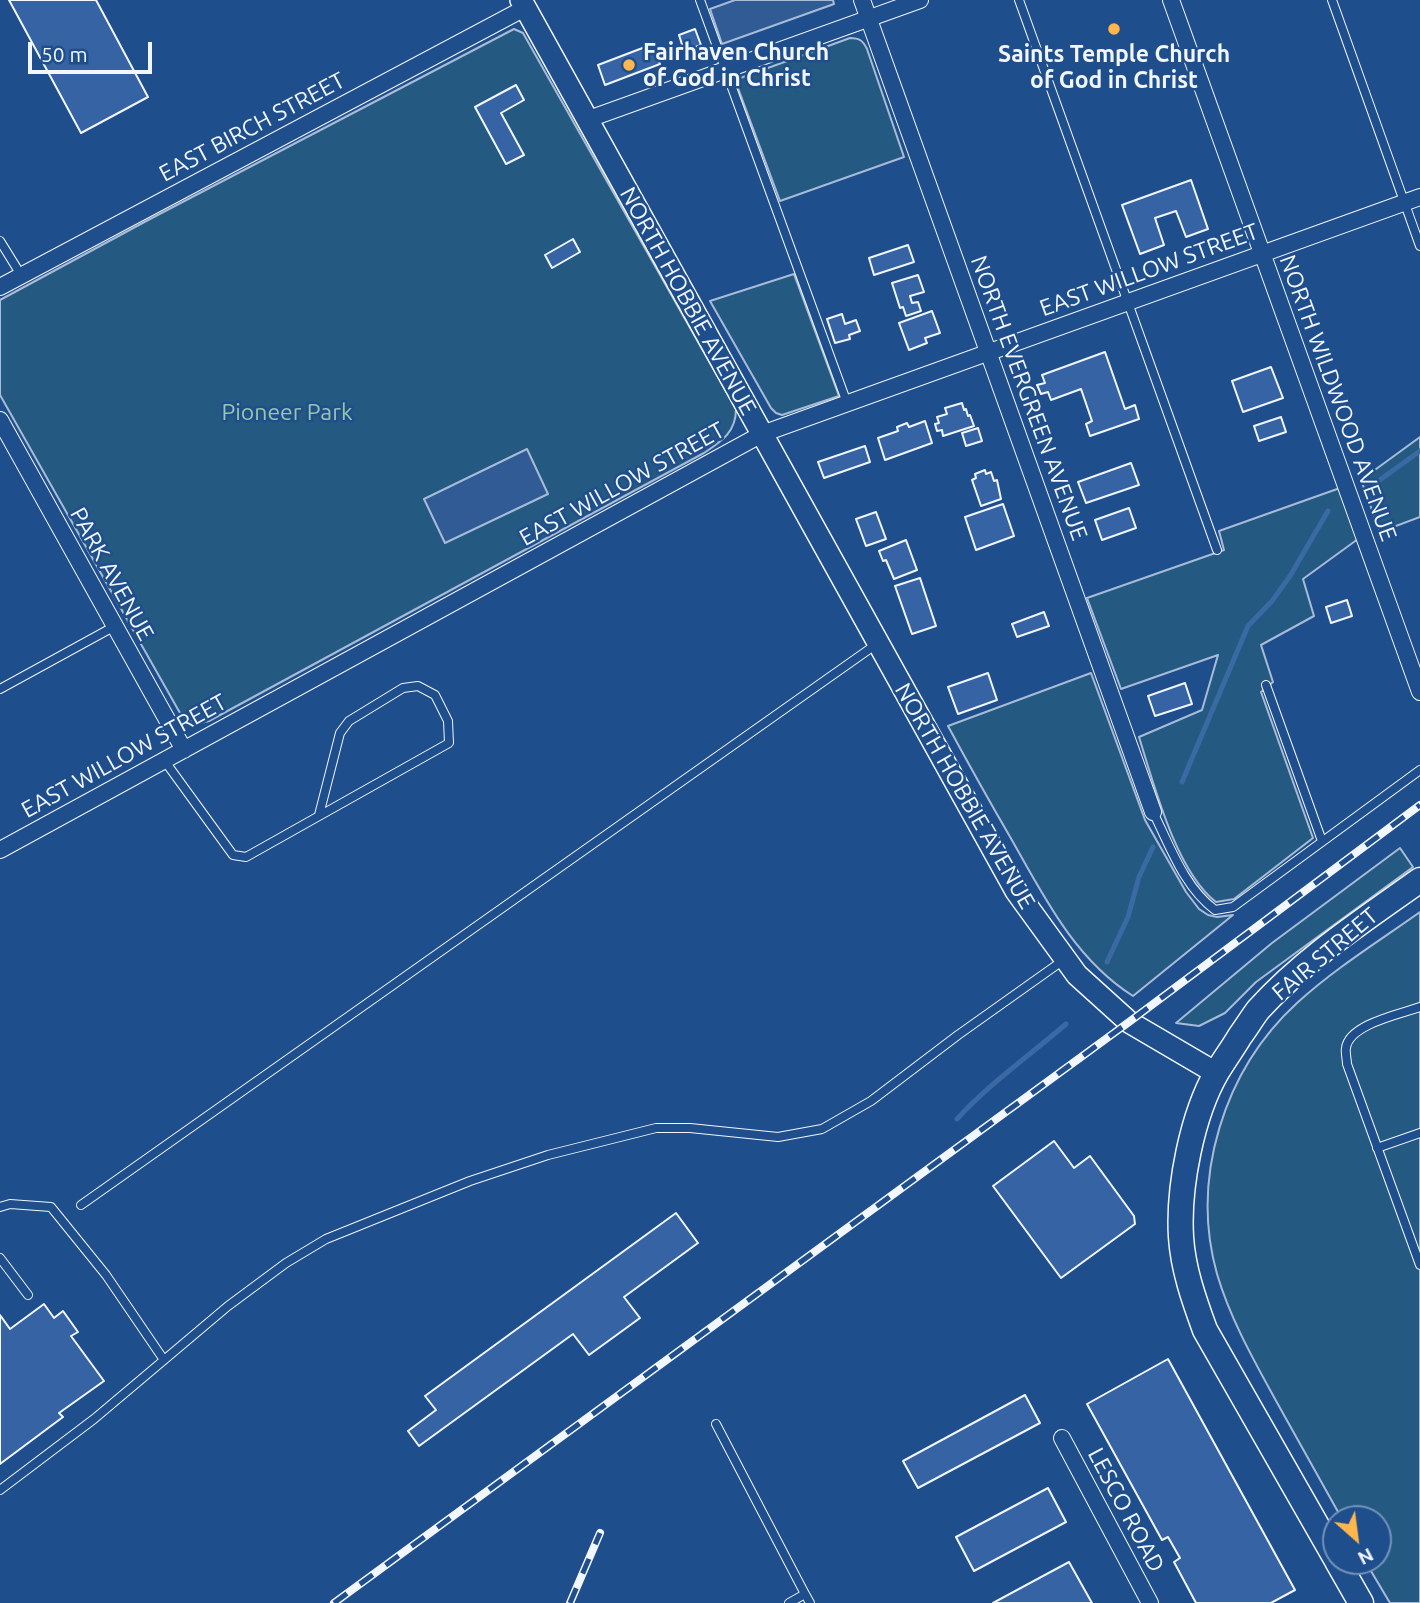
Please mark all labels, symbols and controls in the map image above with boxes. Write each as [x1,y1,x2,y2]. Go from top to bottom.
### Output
marker: Saints Temple Church of God in Christ [1106,21,1122,37]
scale bar [32,28,156,72]
place label: Fairhaven Church of God in Christ [643,38,829,92]
place label: Saints Temple Church of God in Christ [998,40,1230,94]
text: 50 m [41,42,88,66]
marker: Fairhaven Church of God in Christ [621,57,637,73]
street label: EAST BIRCH STREET [154,66,350,188]
street label: NORTH HOBBIE AVENUE [614,182,762,420]
street label: EAST WILLOW STREET [1036,218,1262,322]
street label: NORTH WILDWOOD AVENUE [1273,251,1403,545]
street label: NORTH EVERGREEN AVENUE [965,252,1093,544]
park label: Pioneer Park [221,398,353,426]
street label: EAST WILLOW STREET [514,416,730,552]
street label: PARK AVENUE [64,503,160,645]
street label: NORTH HOBBIE AVENUE [889,678,1041,914]
street label: EAST WILLOW STREET [16,688,232,824]
street label: FAIR STREET [1267,902,1383,1006]
street label: LESCO ROAD [1082,1443,1170,1577]
north arrow [1322,1505,1392,1575]
text: N [1354,1544,1377,1570]

